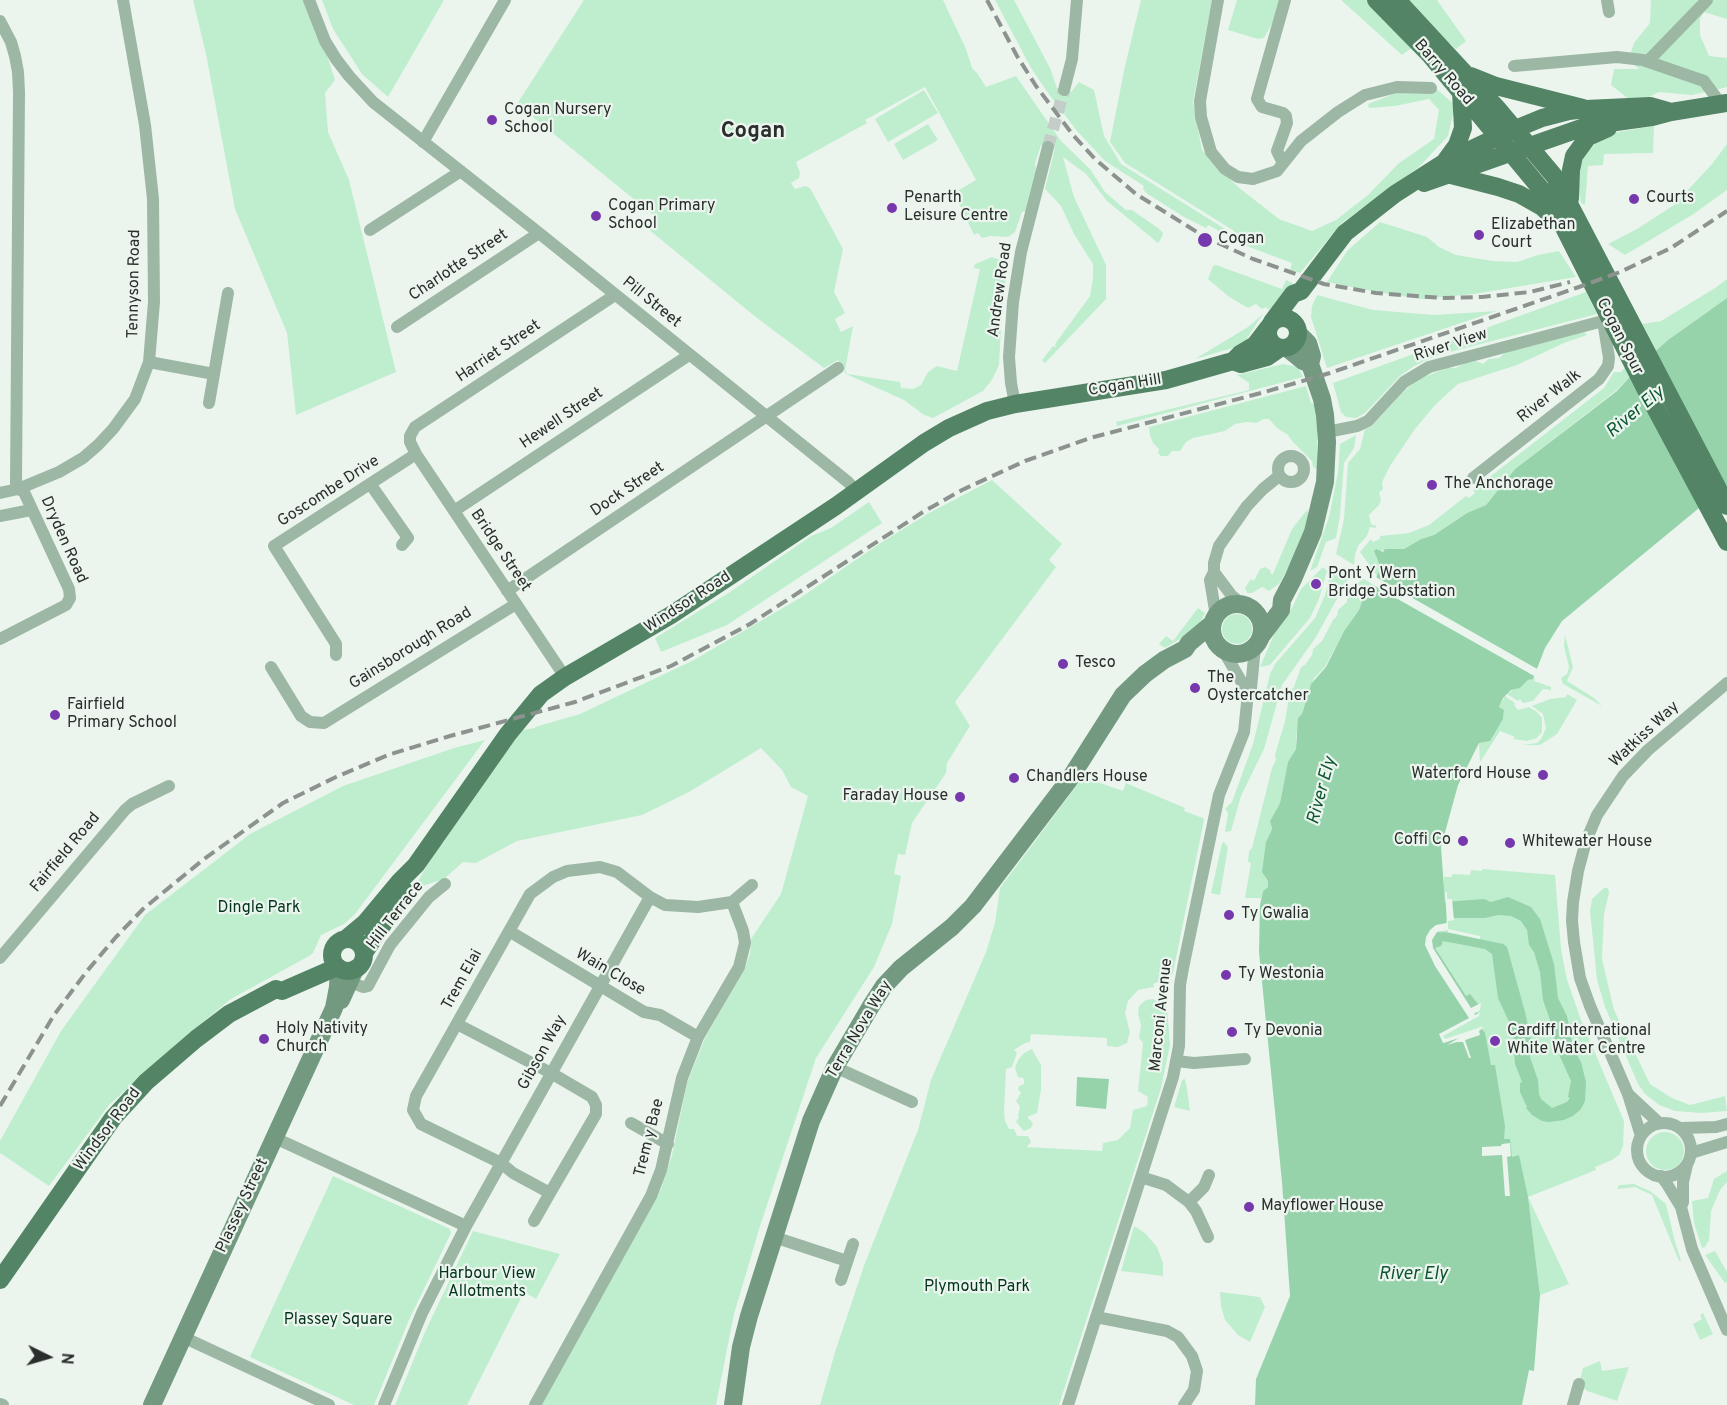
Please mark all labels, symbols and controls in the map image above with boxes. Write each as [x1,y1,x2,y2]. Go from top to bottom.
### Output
street label: Barry Road [1409,36,1477,110]
place label: Cogan Nursery School [504,101,612,139]
marker: Cogan Nursery School [485,113,499,127]
district label: Cogan [721,120,785,146]
place label: Penarth Leisure Centre [904,189,1008,227]
place label: Courts [1646,189,1694,209]
marker: Courts [1627,192,1641,206]
place label: Cogan Primary School [608,197,716,235]
marker: Penarth Leisure Centre [885,201,899,215]
marker: Cogan Primary School [589,209,603,223]
place label: Elizabethan Court [1491,216,1575,254]
street label: Charlotte Street [406,226,512,306]
marker: Elizabethan Court [1472,228,1486,242]
street label: Tennyson Road [124,229,146,339]
place label: Cogan [1218,230,1264,250]
marker: Cogan [1196,231,1214,249]
street label: Andrew Road [985,241,1017,339]
street label: Pill Street [618,273,684,333]
street label: Cogan Spur [1591,295,1647,379]
street label: Harriet Street [453,317,545,387]
street label: River View [1412,325,1490,367]
street label: River Walk [1514,366,1586,428]
street label: Cogan Hill [1087,371,1163,401]
water label: River Ely [1603,383,1669,443]
street label: Hewell Street [517,384,607,454]
street label: Goscombe Drive [275,452,383,532]
street label: Dock Street [588,458,668,522]
place label: The Anchorage [1444,475,1553,495]
marker: The Anchorage [1425,478,1439,492]
street label: Dryden Road [35,493,91,587]
street label: Bridge Street [465,506,535,596]
place label: Pont Y Wern Bridge Substation [1328,565,1455,603]
street label: Windsor Road [641,568,735,638]
marker: Pont Y Wern Bridge Substation [1309,577,1323,591]
street label: Gainsborough Road [346,604,476,694]
place label: Tesco [1075,654,1116,674]
marker: Tesco [1056,657,1070,671]
place label: The Oystercatcher [1207,669,1309,707]
marker: The Oystercatcher [1188,681,1202,695]
place label: Fairfield Primary School [67,696,177,734]
street label: Watkiss Way [1606,698,1684,772]
marker: Fairfield Primary School [48,708,62,722]
water label: River Ely [1304,755,1342,827]
place label: Waterford House [1411,765,1531,785]
place label: Chandlers House [1026,768,1148,788]
marker: Waterford House [1536,768,1550,782]
marker: Chandlers House [1007,771,1021,785]
place label: Faraday House [842,787,948,807]
marker: Faraday House [953,790,967,804]
street label: Fairfield Road [27,809,105,897]
place label: Coffi Co [1394,831,1451,851]
place label: Whitewater House [1522,833,1652,853]
marker: Coffi Co [1456,834,1470,848]
marker: Whitewater House [1503,836,1517,850]
street label: Hill Terrace [363,878,429,954]
park label: Dingle Park [218,899,300,919]
place label: Ty Gwalia [1241,905,1309,925]
marker: Ty Gwalia [1222,908,1236,922]
street label: Wain Close [572,945,648,1001]
street label: Trem Elai [439,946,487,1014]
street label: Marconi Avenue [1146,957,1178,1073]
place label: Ty Westonia [1238,965,1324,985]
marker: Ty Westonia [1219,968,1233,982]
street label: Terra Nova Way [823,977,897,1083]
street label: Gibson Way [515,1012,571,1094]
place label: Holy Nativity Church [276,1020,368,1058]
place label: Ty Devonia [1244,1022,1322,1042]
place label: Cardiff International White Water Centre [1507,1022,1651,1060]
marker: Ty Devonia [1225,1025,1239,1039]
marker: Holy Nativity Church [257,1032,271,1046]
marker: Cardiff International White Water Centre [1488,1034,1502,1048]
street label: Windsor Road [71,1085,145,1175]
street label: Trem y Bae [631,1097,669,1179]
street label: Plassey Street [213,1156,273,1256]
place label: Mayflower House [1261,1197,1384,1217]
marker: Mayflower House [1242,1200,1256,1214]
water label: River Ely [1378,1264,1448,1286]
park label: Harbour View Allotments [438,1265,536,1303]
park label: Plymouth Park [924,1278,1030,1298]
park label: Plassey Square [284,1311,392,1331]
north arrow [18,1327,78,1387]
text: N [55,1352,76,1365]

